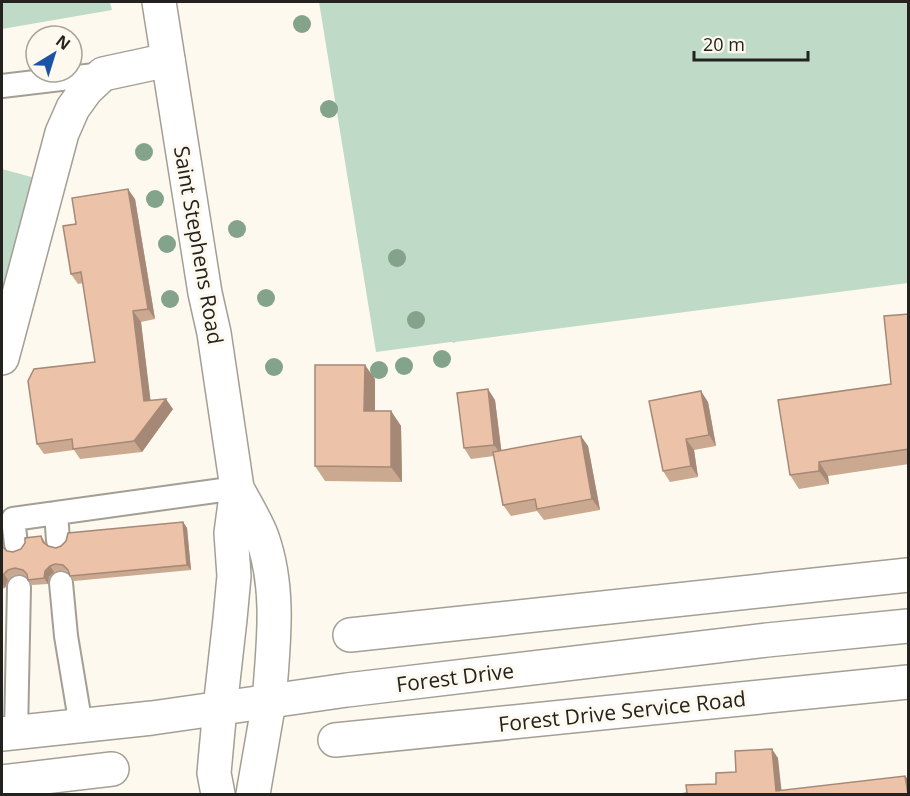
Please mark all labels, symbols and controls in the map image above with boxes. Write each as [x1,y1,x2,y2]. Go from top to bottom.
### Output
north arrow [24,24,84,84]
scale bar [694,24,808,62]
text: N [51,30,75,55]
text: 20 m [703,32,745,56]
street label: Saint Stephens Road [168,144,230,346]
street label: Forest Drive [395,656,515,698]
street label: Forest Drive Service Road [497,684,747,738]

